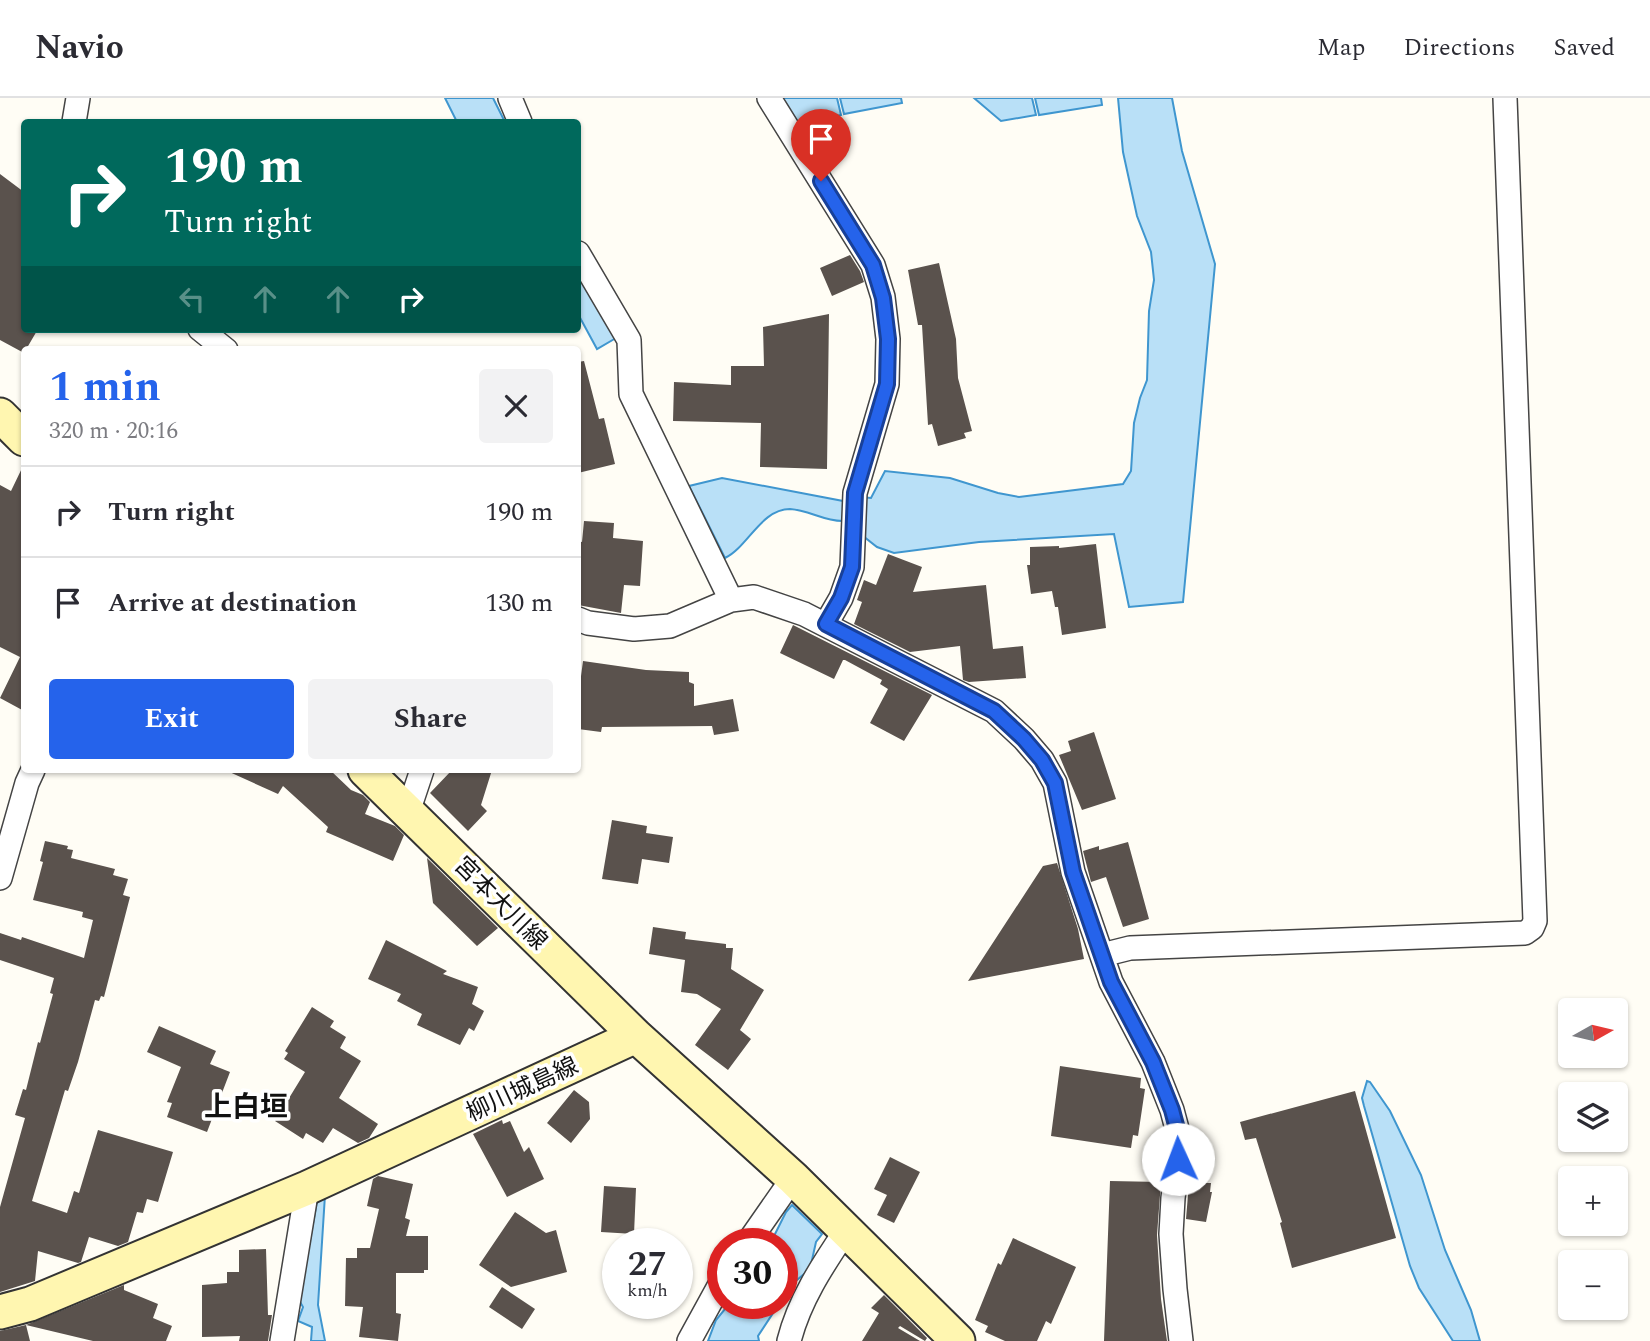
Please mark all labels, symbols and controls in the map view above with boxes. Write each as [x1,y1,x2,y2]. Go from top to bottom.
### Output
text: Navio [35,23,124,73]
text: Map [1317,30,1365,66]
text: Directions [1403,30,1515,66]
text: Saved [1553,30,1615,66]
pin [791,109,851,181]
icon: arrive [802,120,840,158]
text: 190 m [164,130,303,205]
icon: right [49,147,140,238]
text: Turn right [164,198,312,247]
icon: left [173,280,211,318]
icon: ahead [246,280,284,318]
icon: ahead [319,280,357,318]
icon: right [392,280,430,318]
text: 1 min [49,356,161,419]
button: close [479,369,553,443]
text: 320 m · 20:16 [49,414,178,449]
text: Turn right [108,492,235,532]
text: 190 m [485,492,553,532]
icon: right [49,493,87,531]
text: Arrive at destination [108,583,357,623]
text: 130 m [485,583,553,623]
icon: arrive [49,584,87,622]
button: Exit [49,679,294,759]
button: Share [308,679,553,759]
street label: 宮本大川線 [445,849,555,959]
north arrow [1558,998,1628,1068]
map controls [1558,998,1628,1320]
street label: 柳川城島線 [460,1048,584,1132]
button: layers [1558,1082,1628,1152]
district label: 上白垣 [204,1086,288,1129]
position arrow [1141,1122,1215,1196]
button: + [1558,1166,1628,1236]
speed limit sign: 30 [707,1228,798,1319]
text: 27 [628,1238,667,1291]
button: − [1558,1250,1628,1320]
text: km/h [627,1277,668,1304]

